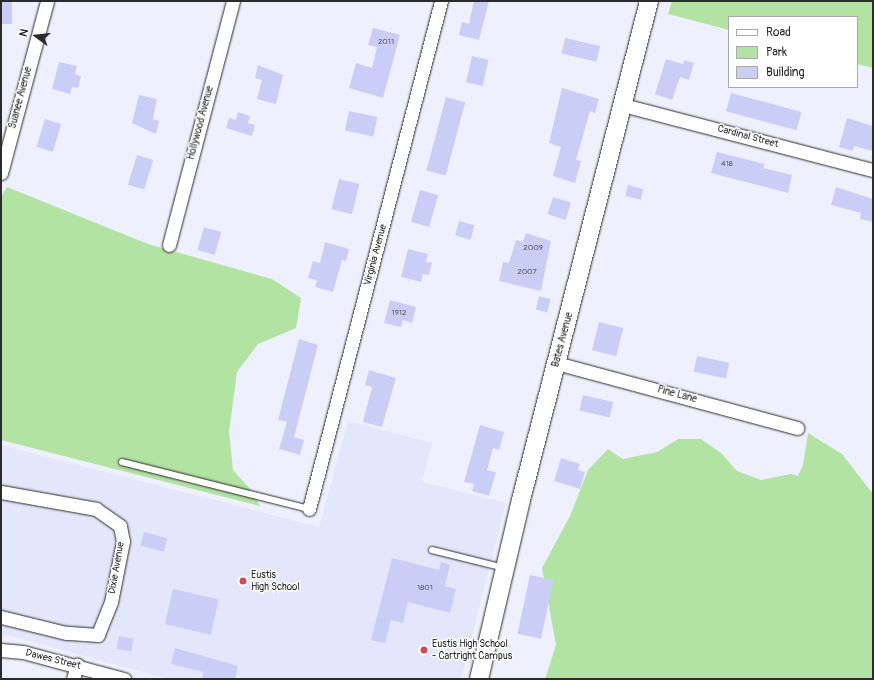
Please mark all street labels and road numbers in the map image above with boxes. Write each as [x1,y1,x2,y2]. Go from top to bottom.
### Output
street label: Suanee Avenue [7,66,35,130]
street label: Hollywood Avenue [185,85,217,161]
street label: Cardinal Street [716,123,780,151]
street label: Virginia Avenue [362,223,390,287]
street label: Bates Avenue [550,311,576,369]
street label: Pine Lane [656,384,698,406]
street label: Dixie Avenue [107,541,127,595]
street label: Dawes Street [24,647,82,673]

